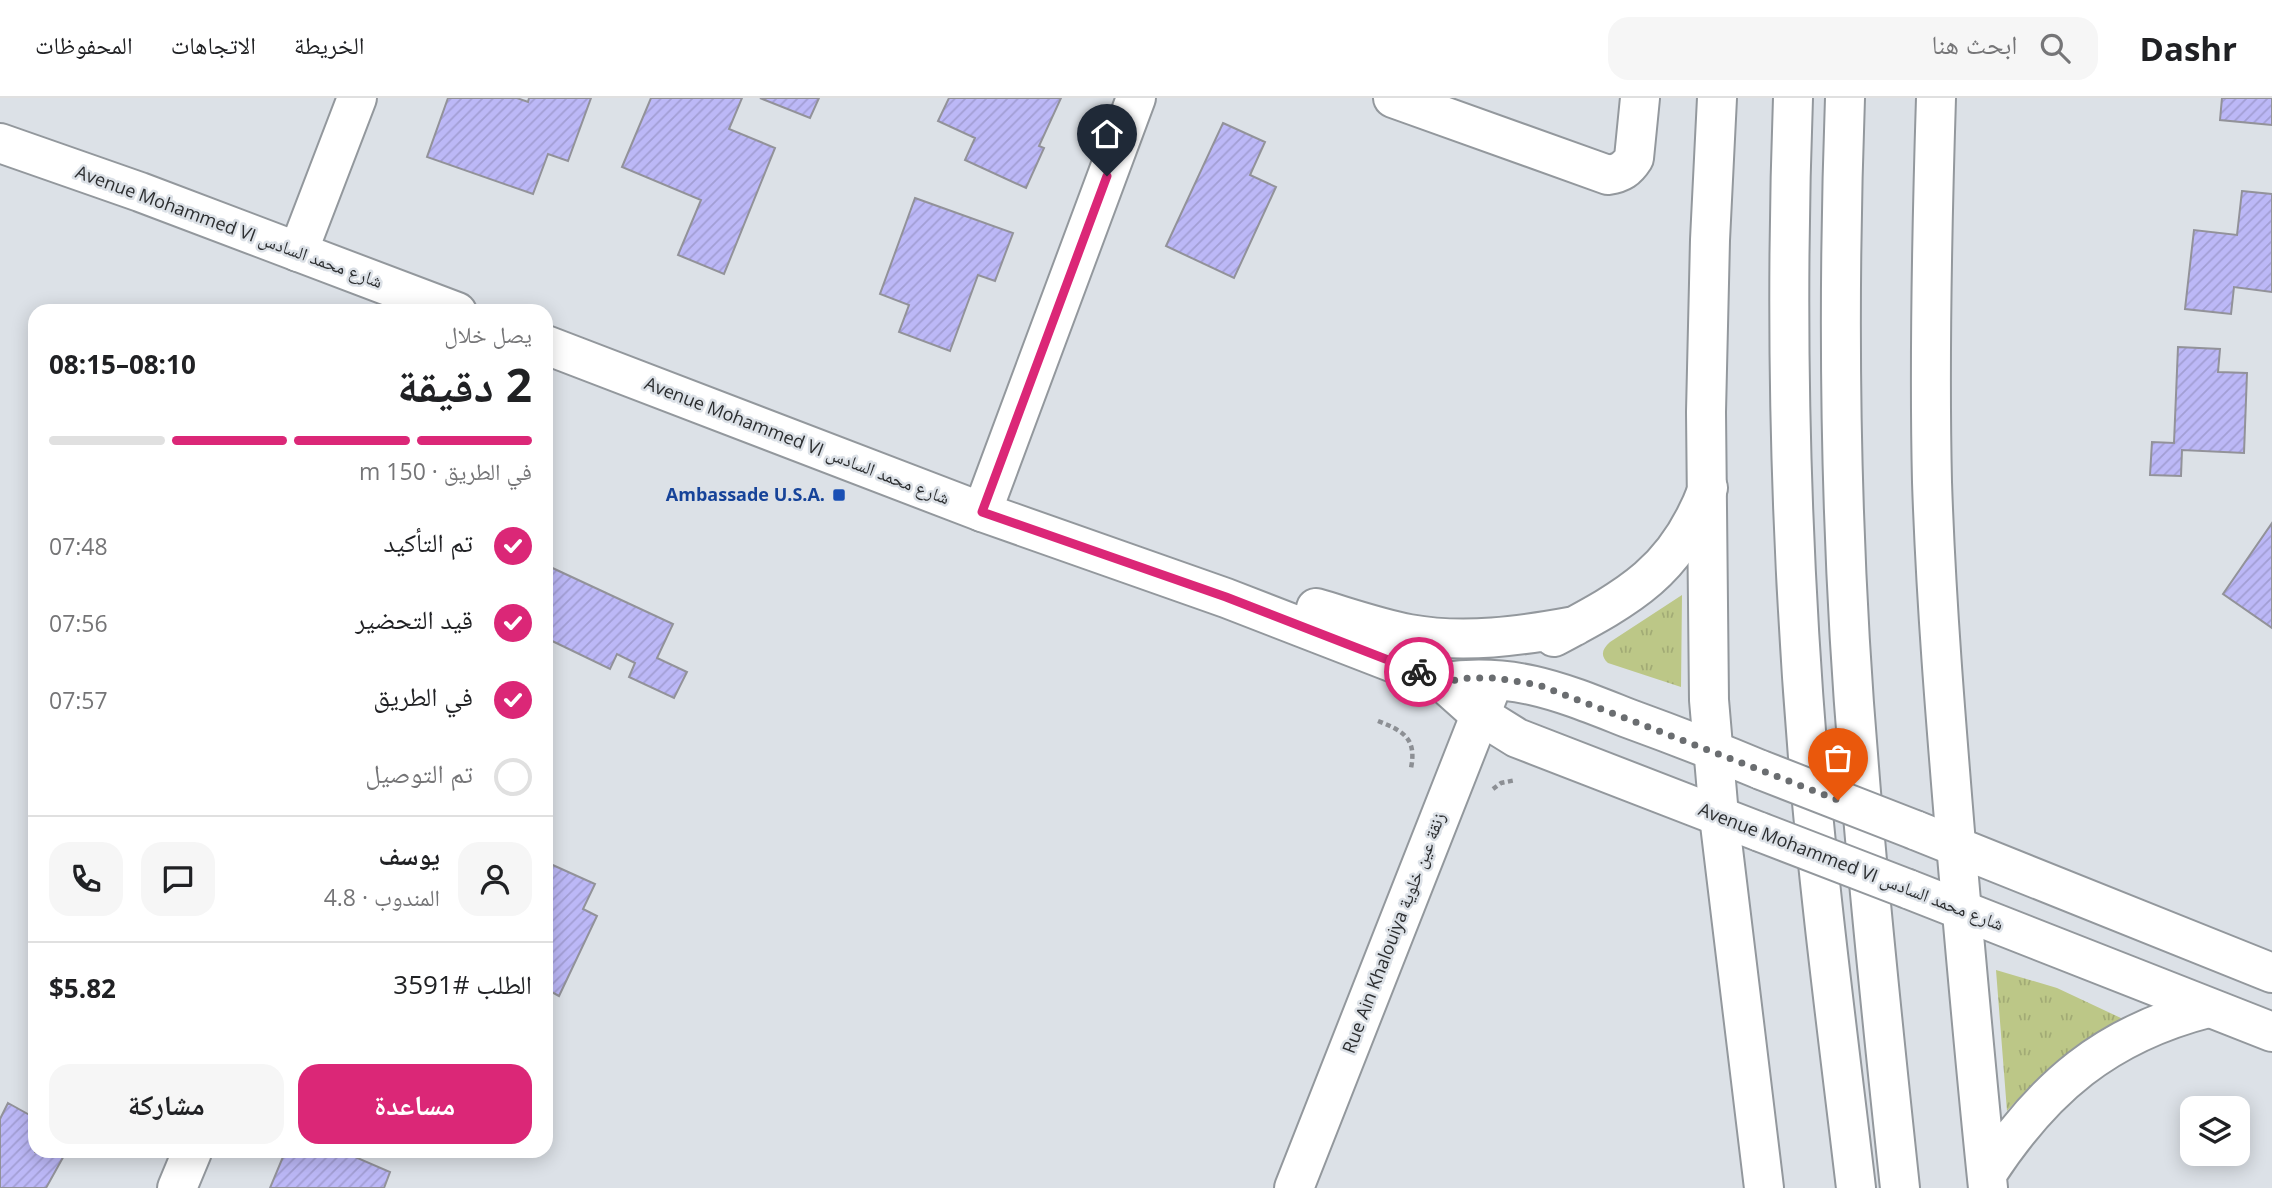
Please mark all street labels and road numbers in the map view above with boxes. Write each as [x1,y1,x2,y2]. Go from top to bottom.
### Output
street label: Avenue Mohammed VI شارع محمد السادس [73,159,386,293]
street label: Avenue Mohammed VI شارع محمد السادس [641,371,953,510]
street label: Avenue Mohammed VI شارع محمد السادس [1695,797,2007,936]
street label: Rue Ain Khalouiya زنقة عين خلوية [1336,809,1450,1057]

